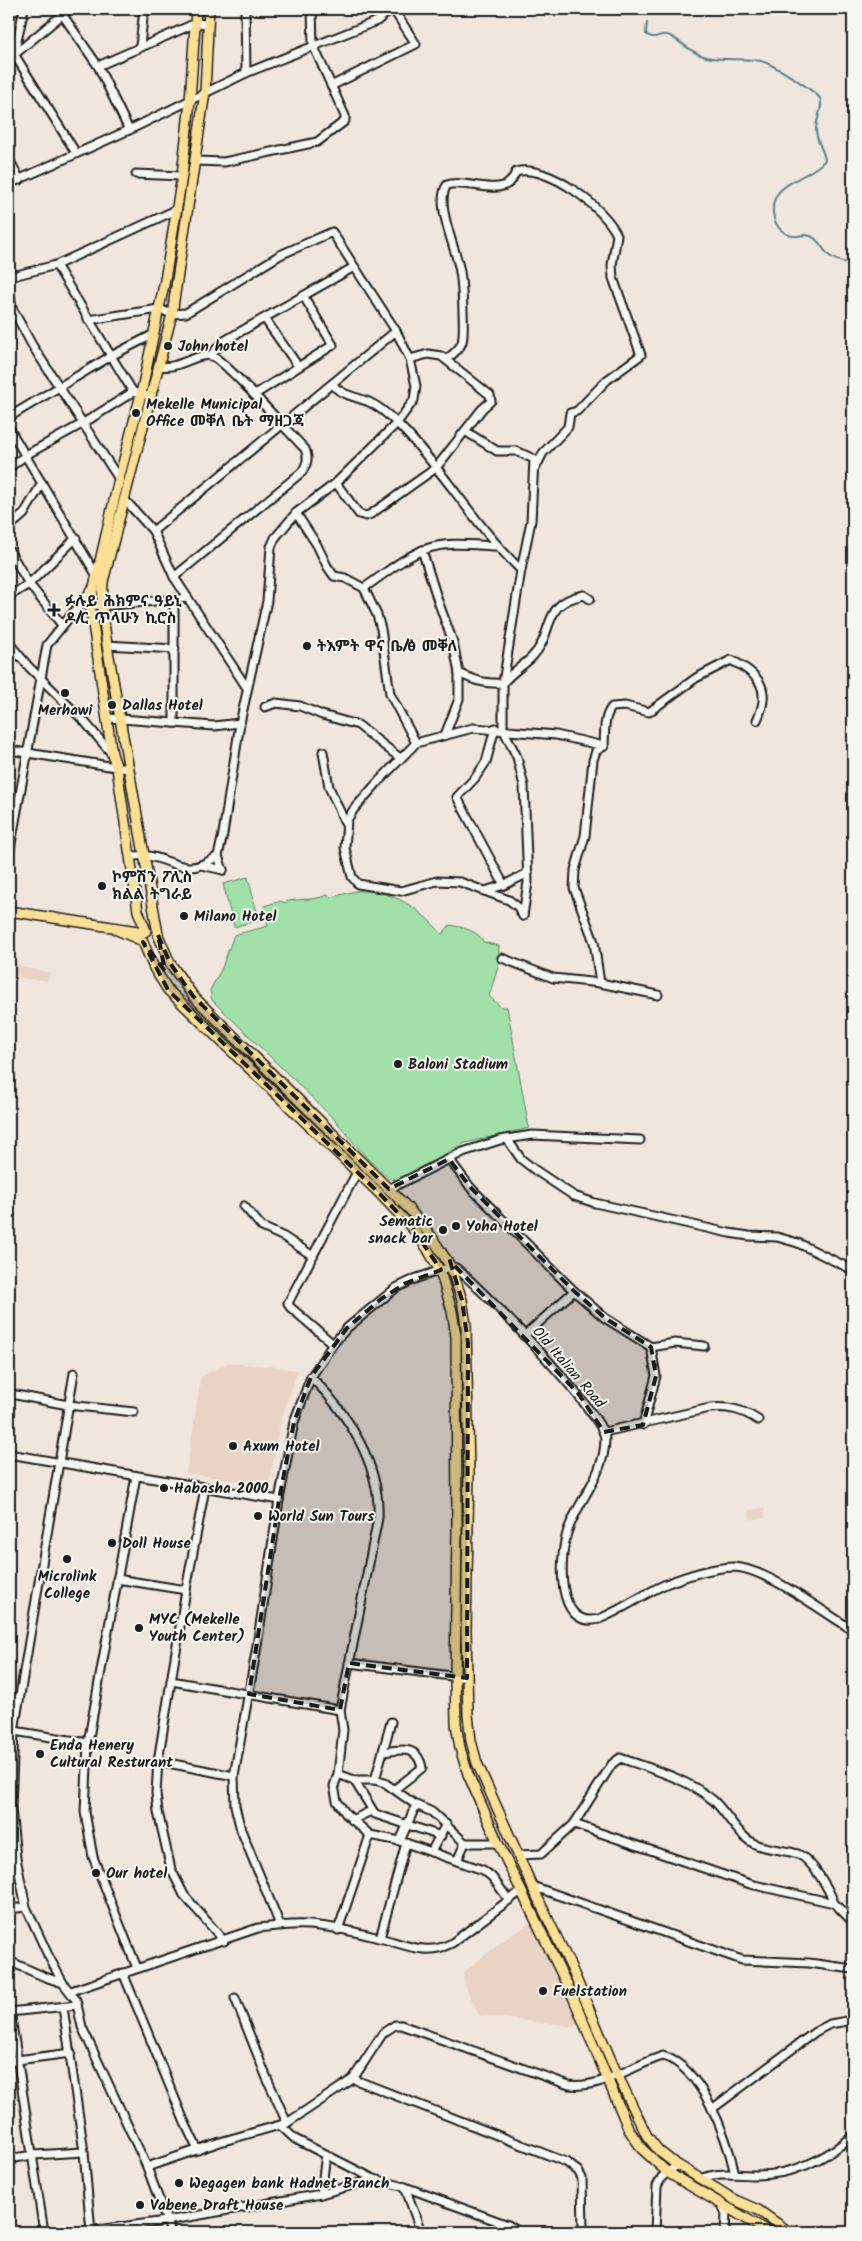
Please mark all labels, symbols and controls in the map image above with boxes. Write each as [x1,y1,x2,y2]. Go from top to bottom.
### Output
place label: John hotel [178,335,248,359]
marker: John hotel [162,340,174,352]
place label: Mekelle Municipal Office መቐለ ቤት ማዘጋጃ [146,393,305,434]
marker: Mekelle Municipal Office መቐለ ቤት ማዘጋጃ [130,407,142,419]
place label: ፉሉይ ሕክምና ዓይኒ ዶ/ር ጥላሁን ኪሮስ [65,590,182,631]
marker: ፉሉይ ሕክምና ዓይኒ ዶ/ር ጥላሁን ኪሮስ [47,603,61,617]
place label: ትእምት ዋና ቤ/ፅ መቐለ [317,635,458,659]
marker: ትእምት ዋና ቤ/ፅ መቐለ [301,640,313,652]
marker: Merhawi [59,687,71,699]
place label: Dallas Hotel [122,694,203,718]
place label: Merhawi [38,699,93,723]
marker: Dallas Hotel [106,699,118,711]
place label: ኮምሽን ፖሊስ ክልል ትግራይ [112,866,192,907]
marker: ኮምሽን ፖሊስ ክልል ትግራይ [96,880,108,892]
place label: Milano Hotel [194,905,277,929]
marker: Milano Hotel [178,910,190,922]
place label: Baloni Stadium [408,1053,508,1077]
marker: Baloni Stadium [392,1058,404,1070]
place label: Sematic snack bar [368,1210,434,1251]
place label: Yoha Hotel [466,1215,538,1239]
marker: Yoha Hotel [450,1220,462,1232]
marker: Sematic snack bar [437,1224,449,1236]
street label: Old Italian Road [526,1321,611,1414]
place label: Axum Hotel [243,1435,320,1459]
marker: Axum Hotel [227,1440,239,1452]
place label: Habasha 2000 [174,1477,269,1501]
marker: Habasha 2000 [158,1482,170,1494]
place label: World Sun Tours [268,1505,374,1529]
marker: World Sun Tours [252,1510,264,1522]
place label: Doll House [122,1532,191,1556]
marker: Doll House [106,1537,118,1549]
marker: Microlink College [61,1553,73,1565]
place label: Microlink College [38,1565,97,1606]
place label: MYC (Mekelle Youth Center) [149,1608,245,1649]
marker: MYC (Mekelle Youth Center) [133,1622,145,1634]
place label: Enda Henery Cultural Resturant [50,1734,173,1775]
marker: Enda Henery Cultural Resturant [34,1748,46,1760]
place label: Our hotel [106,1862,167,1886]
marker: Our hotel [90,1867,102,1879]
place label: Fuelstation [553,1980,627,2004]
marker: Fuelstation [537,1985,549,1997]
place label: Wegagen bank Hadnet Branch [189,2172,389,2196]
marker: Wegagen bank Hadnet Branch [173,2177,185,2189]
place label: Vabene Draft House [150,2194,284,2218]
marker: Vabene Draft House [134,2199,146,2211]

